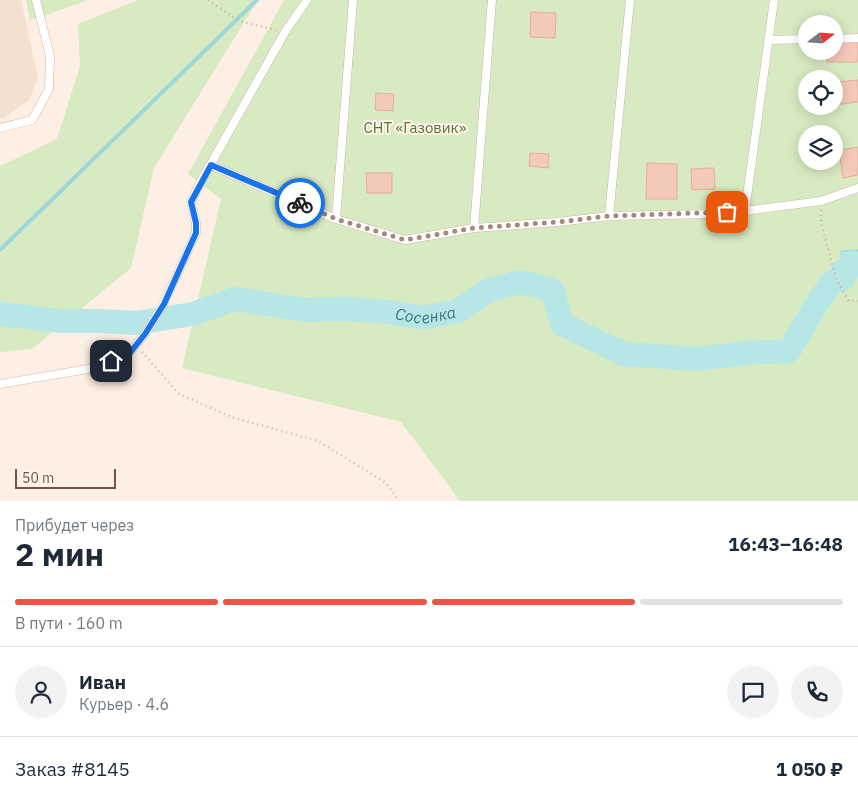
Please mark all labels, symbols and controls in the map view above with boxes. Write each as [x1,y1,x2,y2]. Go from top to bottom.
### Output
north arrow [798,15,842,60]
map controls [798,15,843,170]
button: locate [798,70,843,115]
park label: СНТ «Газовик» [364,118,467,137]
button: layers [798,125,843,170]
courier [275,178,325,228]
icon: bike [286,189,314,217]
pin [706,191,748,233]
icon: bag [713,198,741,226]
water label: Сосенка [394,302,457,328]
pin [90,340,132,382]
icon: home [97,347,125,375]
scale bar [15,466,116,489]
text: 50 m [22,469,54,487]
text: Прибудет через [15,515,134,535]
text: 16:43–16:48 [728,532,843,556]
text: 2 мин [15,533,104,575]
text: В пути · 160 m [15,613,123,633]
button: person [15,666,67,718]
button: chat [727,666,779,718]
button: phone [791,666,843,718]
text: Иван [79,670,126,694]
text: Курьер · 4.6 [79,694,169,714]
text: Заказ #8145 [15,757,130,781]
text: 1 050 ₽ [776,757,843,781]

